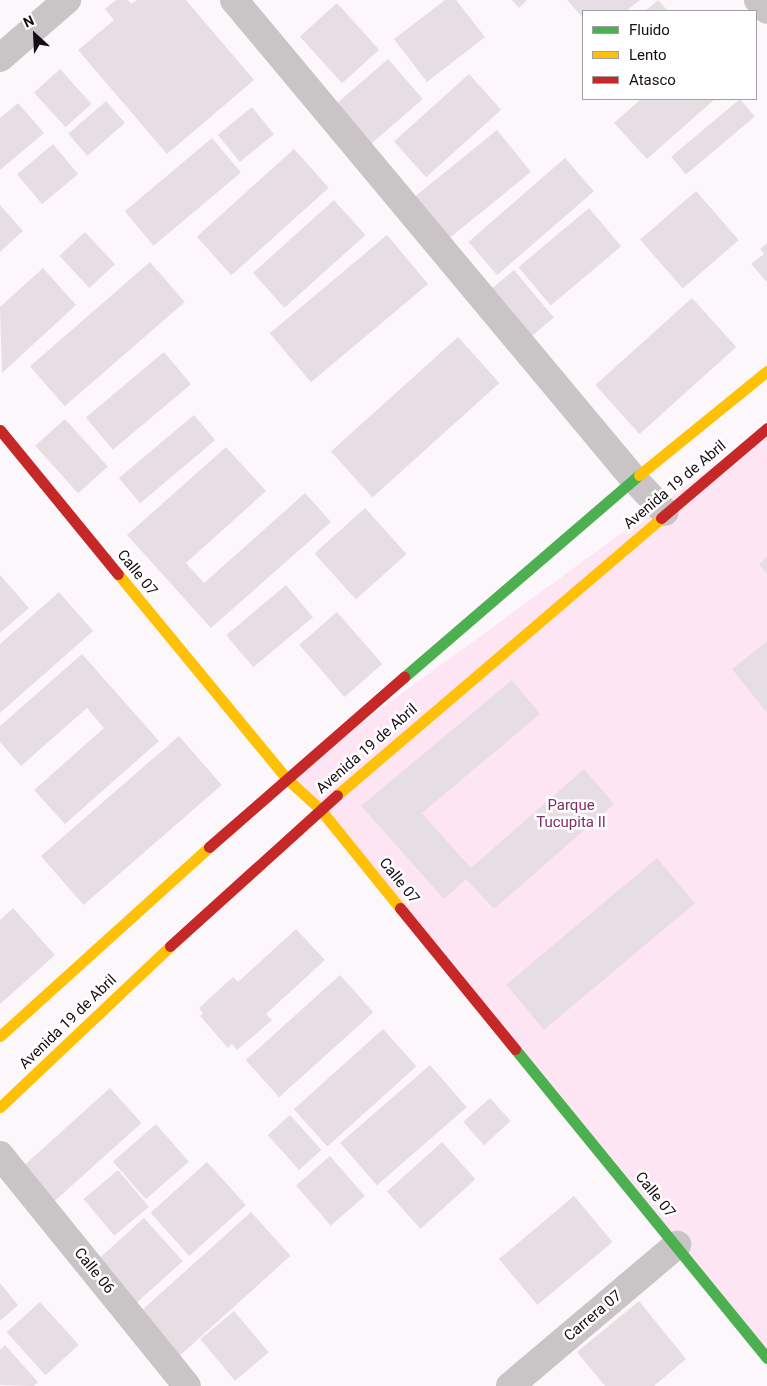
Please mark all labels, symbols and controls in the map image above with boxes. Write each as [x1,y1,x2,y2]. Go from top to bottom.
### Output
north arrow [10,10,60,60]
legend [582,10,757,100]
text: N [21,12,37,31]
text: Fluido [629,21,670,39]
text: Lento [629,46,667,64]
text: Atasco [629,71,676,89]
street label: Avenida 19 de Abril [620,437,730,533]
street label: Calle 07 [113,546,161,600]
street label: Avenida 19 de Abril [313,700,421,798]
park label: Parque Tucupita II [536,796,606,831]
street label: Calle 07 [375,854,423,908]
street label: Avenida 19 de Abril [16,971,120,1073]
street label: Calle 07 [631,1168,679,1222]
street label: Calle 06 [70,1244,118,1298]
street label: Carrera 07 [561,1287,625,1345]

